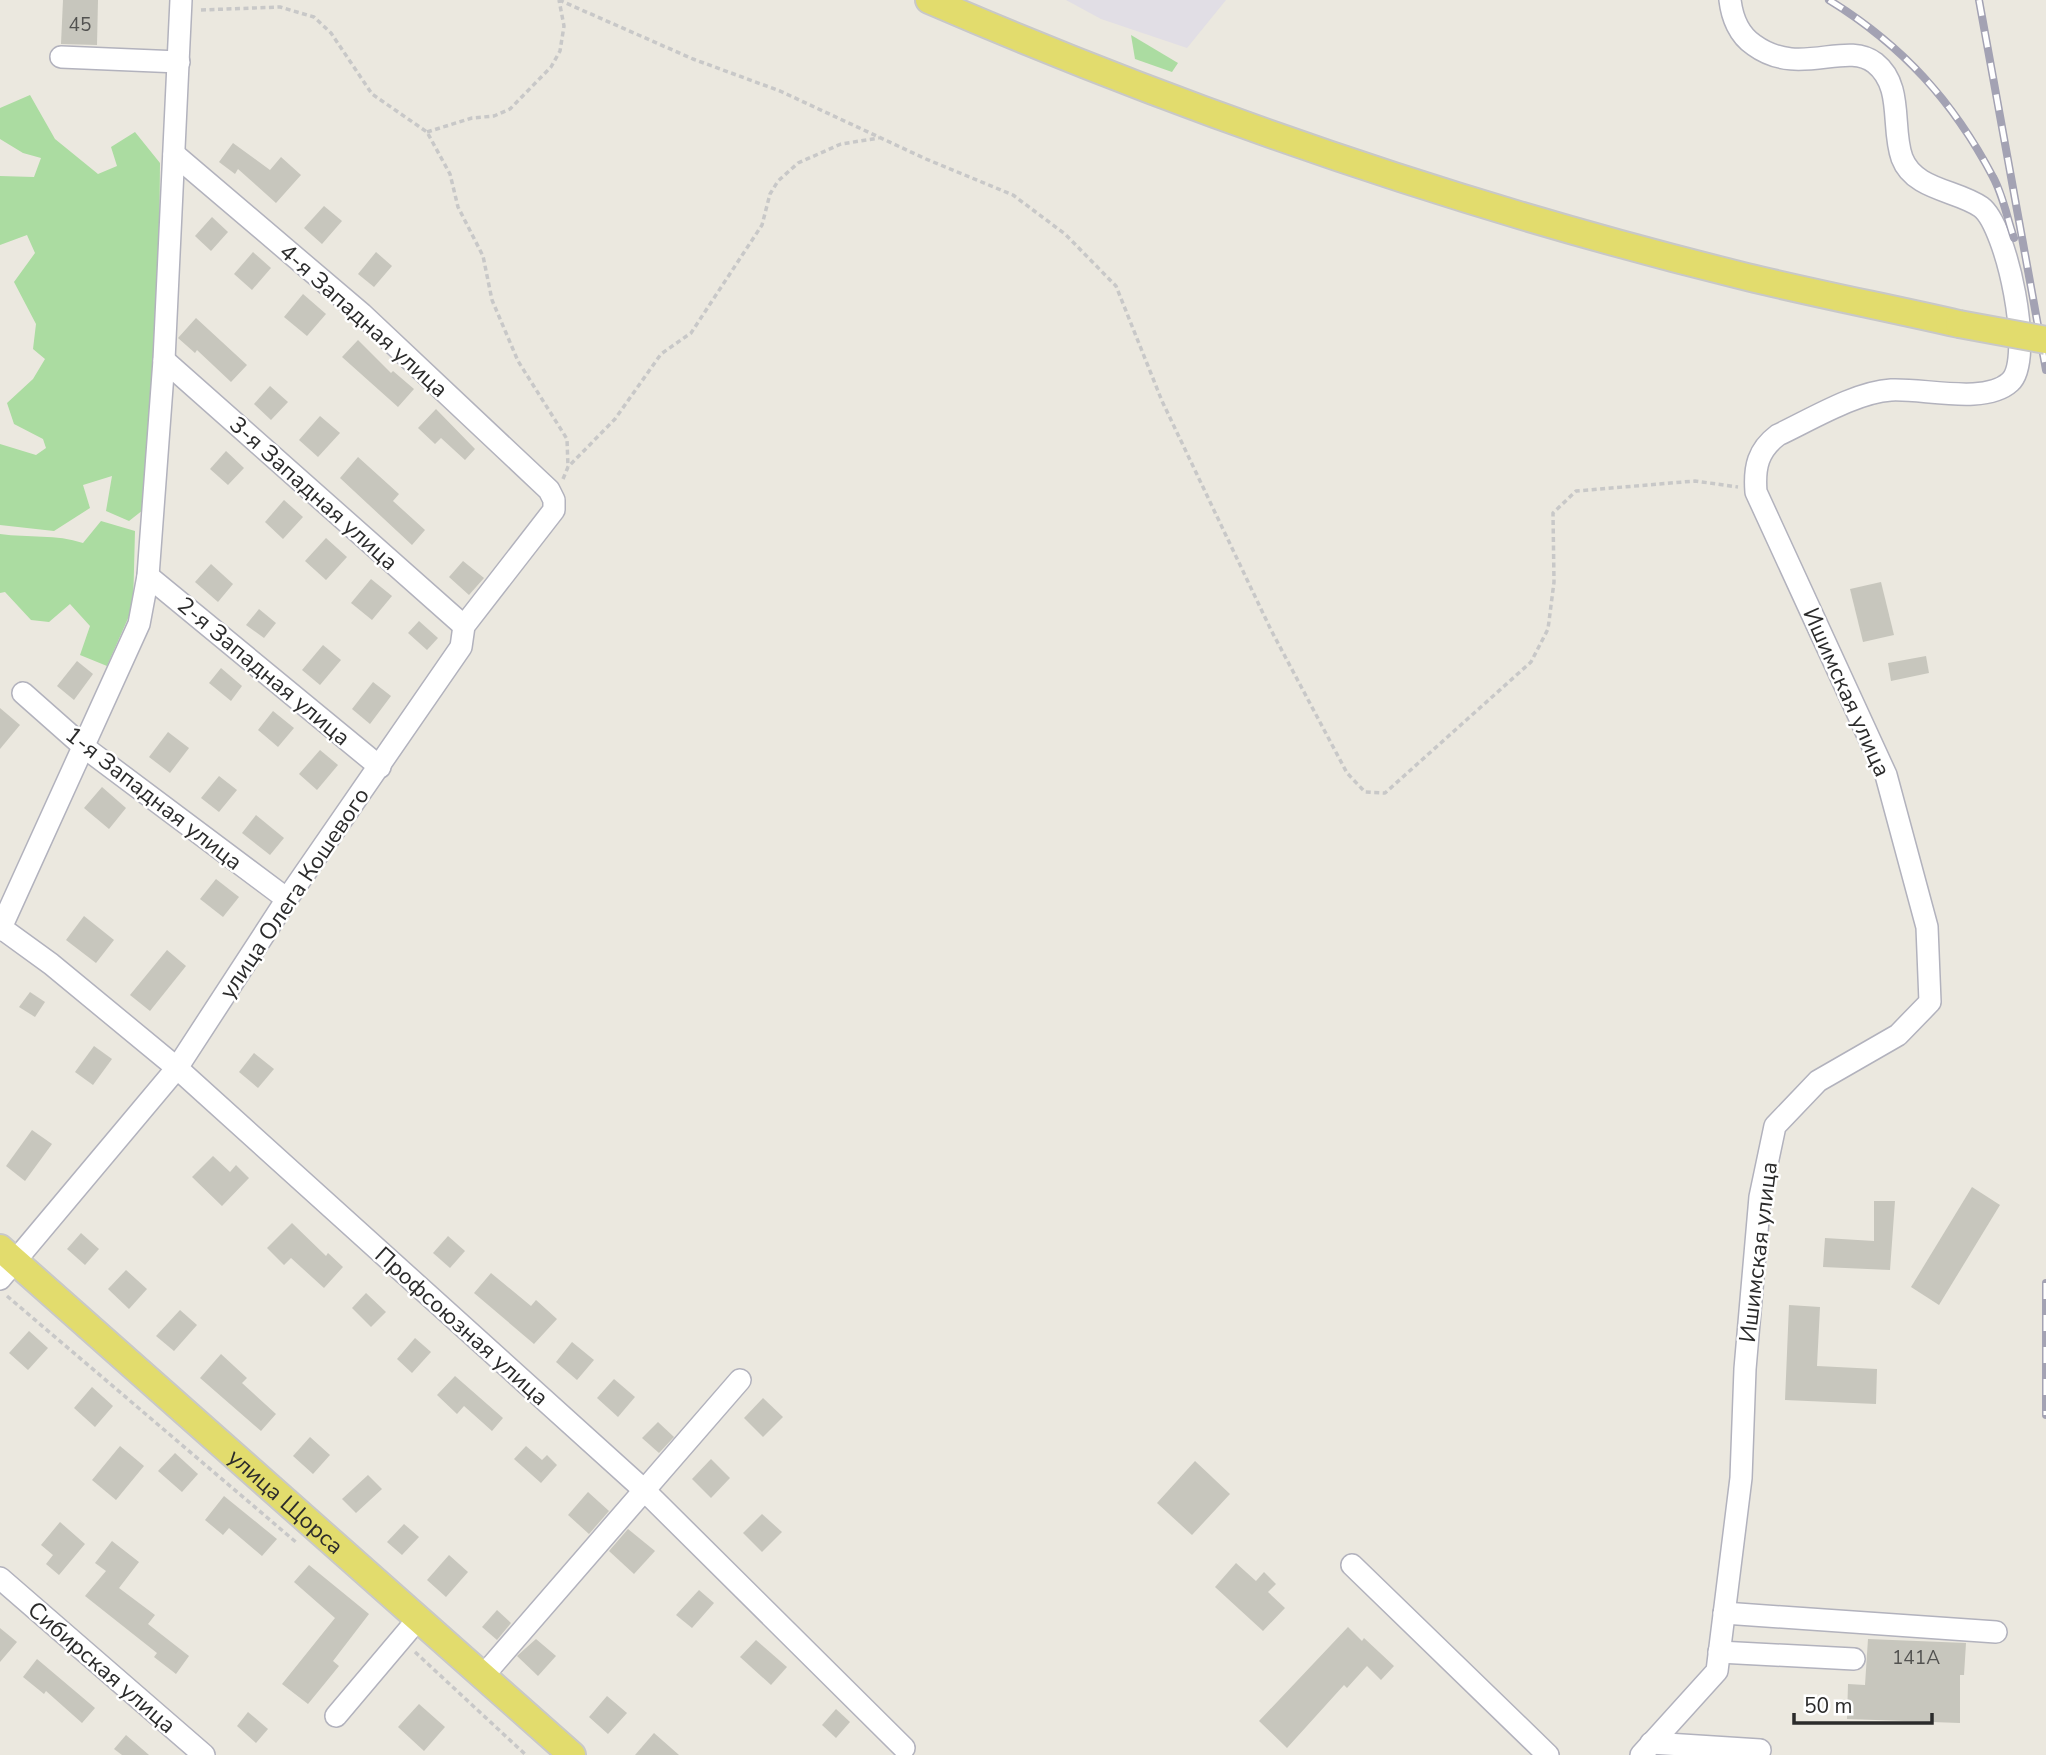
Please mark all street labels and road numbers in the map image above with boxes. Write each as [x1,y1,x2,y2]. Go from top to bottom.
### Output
street label: 4-я Западная улица [273,236,455,404]
street label: 3-я Западная улица [223,409,405,577]
street label: 2-я Западная улица [171,590,357,753]
street label: Ишимская улица [1795,603,1898,782]
street label: 1-я Западная улица [59,719,249,877]
street label: улица Олега Кошевого [212,782,377,1005]
street label: Ишимская улица [1732,1160,1785,1344]
street label: Профсоюзная улица [368,1240,555,1413]
street label: улица Щорса [221,1442,350,1561]
street label: Сибирская улица [21,1594,182,1740]

